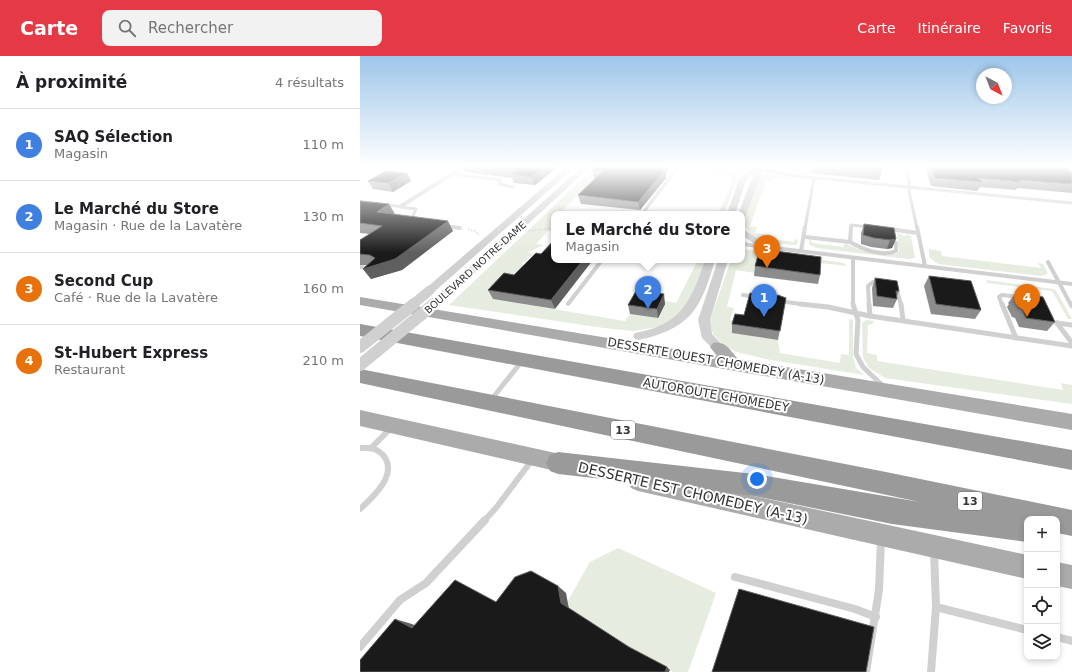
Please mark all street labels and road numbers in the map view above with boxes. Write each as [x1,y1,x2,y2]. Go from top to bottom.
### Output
street label: BOULEVARD NOTRE-DAME [423,219,528,316]
street label: DESSERTE OUEST CHOMEDEY (A-13) [606,335,826,387]
street label: AUTOROUTE CHOMEDEY [642,375,791,415]
road number: 13 [611,421,635,439]
street label: DESSERTE EST CHOMEDEY (A-13) [576,459,810,527]
road number: 13 [958,492,982,510]

